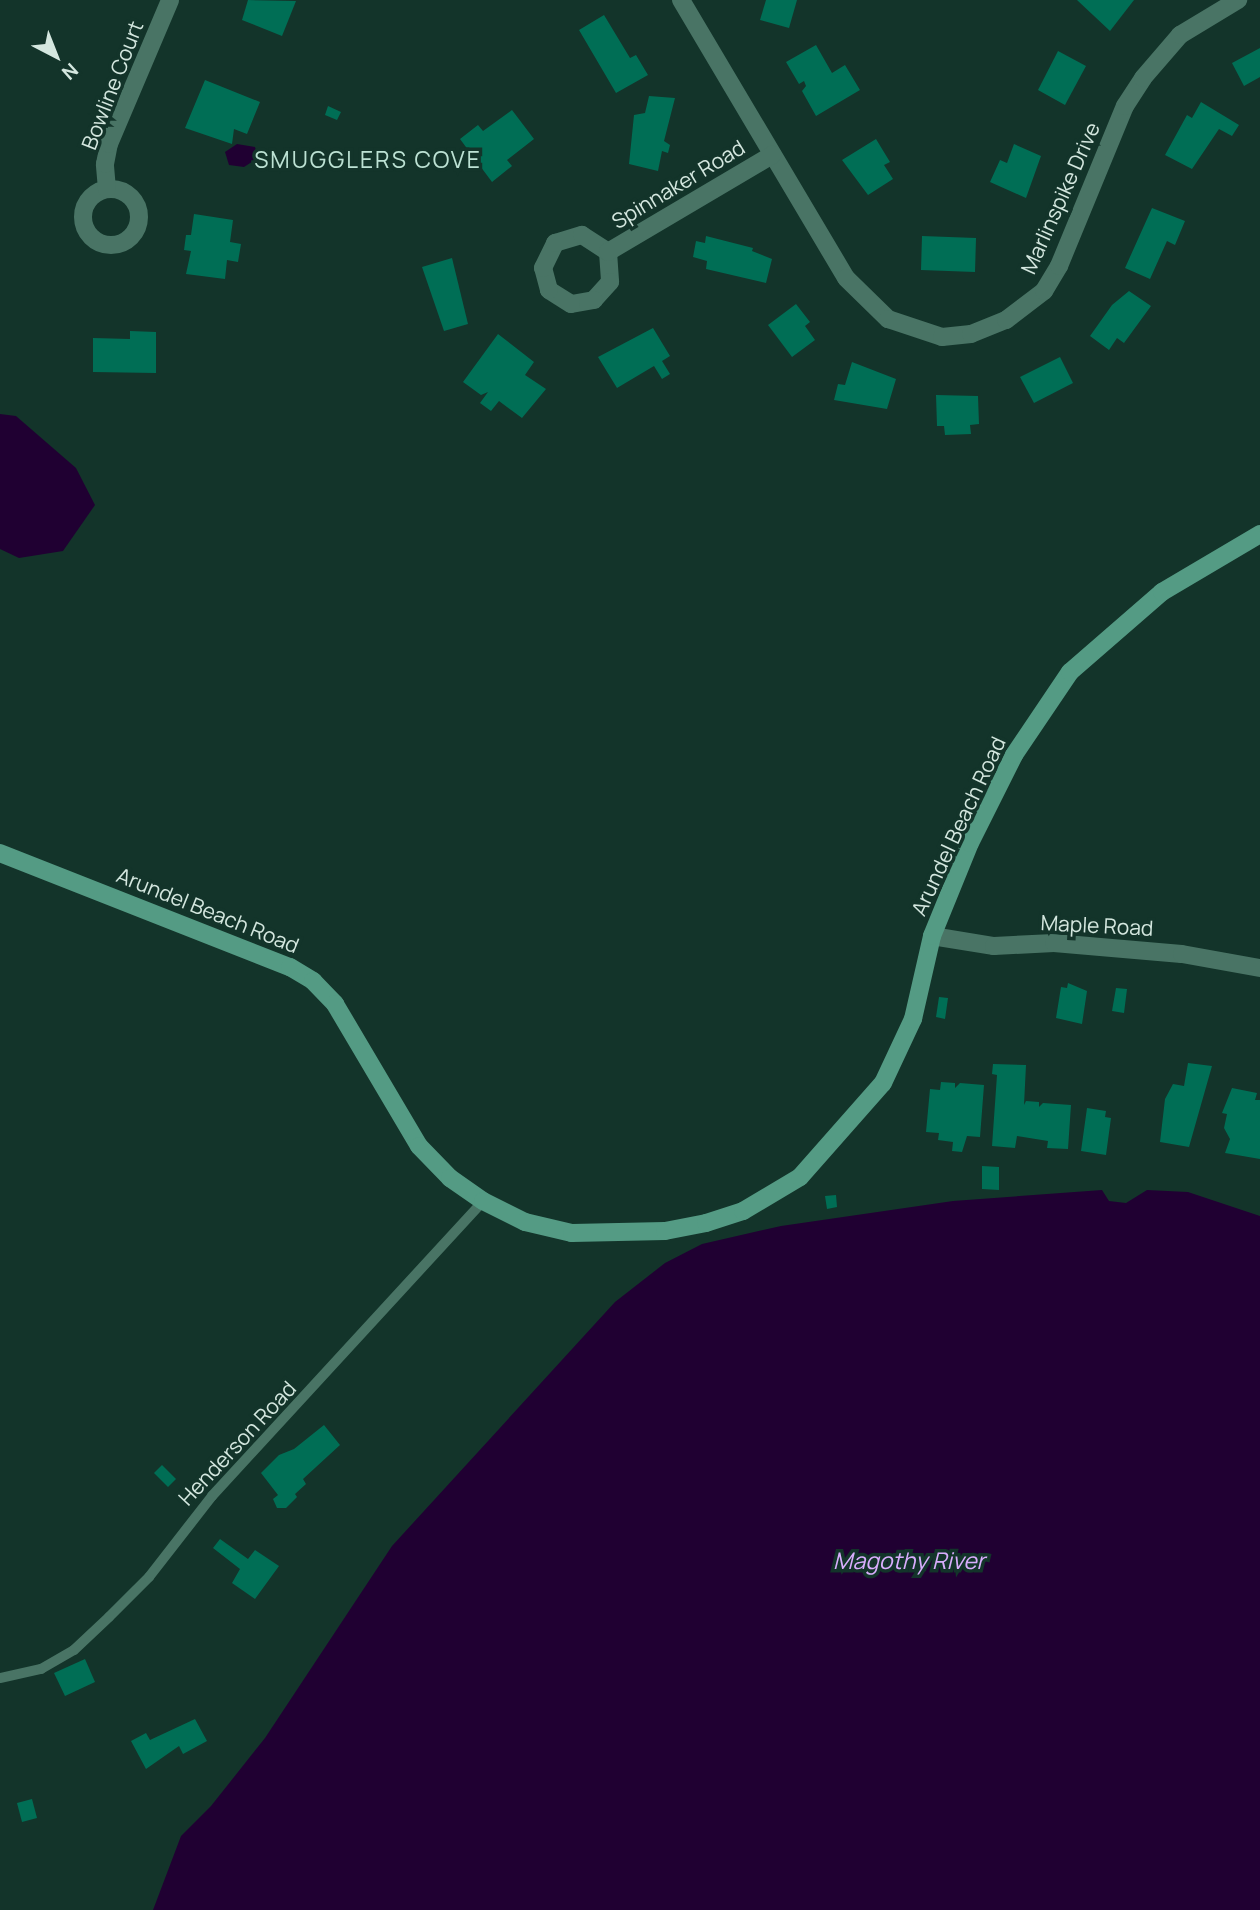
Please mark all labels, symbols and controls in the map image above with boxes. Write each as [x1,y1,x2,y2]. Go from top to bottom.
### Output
street label: Bowline Court [76,17,148,153]
north arrow [21,21,91,91]
text: N [56,57,84,86]
street label: Marlinspike Drive [1015,118,1105,278]
street label: Spinnaker Road [607,134,749,234]
district label: SMUGGLERS COVE [256,145,480,173]
street label: Arundel Beach Road [906,733,1010,919]
street label: Arundel Beach Road [113,862,303,958]
street label: Maple Road [1040,909,1154,941]
street label: Henderson Road [173,1376,301,1510]
water label: Magothy River [833,1546,985,1574]

